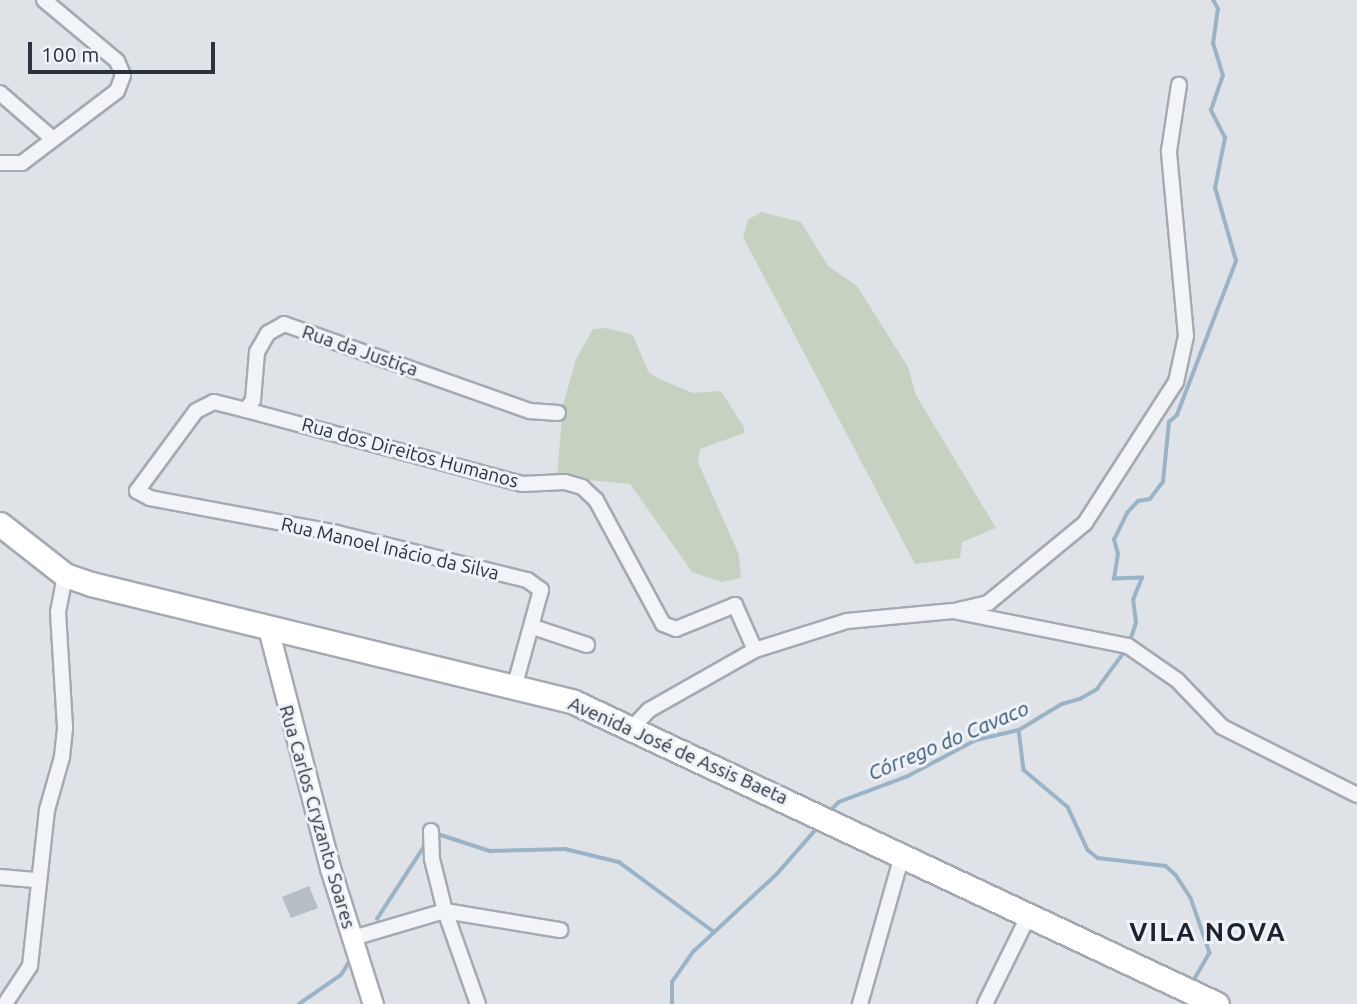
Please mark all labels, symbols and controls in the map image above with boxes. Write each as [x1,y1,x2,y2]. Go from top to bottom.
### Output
scale bar [32,28,219,72]
text: 100 m [41,42,99,66]
street label: Rua da Justiça [299,321,421,381]
street label: Rua dos Direitos Humanos [299,413,521,493]
street label: Rua Manoel Inácio da Silva [279,513,501,585]
street label: Avenida José de Assis Baeta [565,692,791,810]
water label: Córrego do Cavaco [864,695,1032,785]
street label: Rua Carlos Cryzanto Soares [274,703,360,931]
district label: VILA NOVA [1130,916,1286,948]

